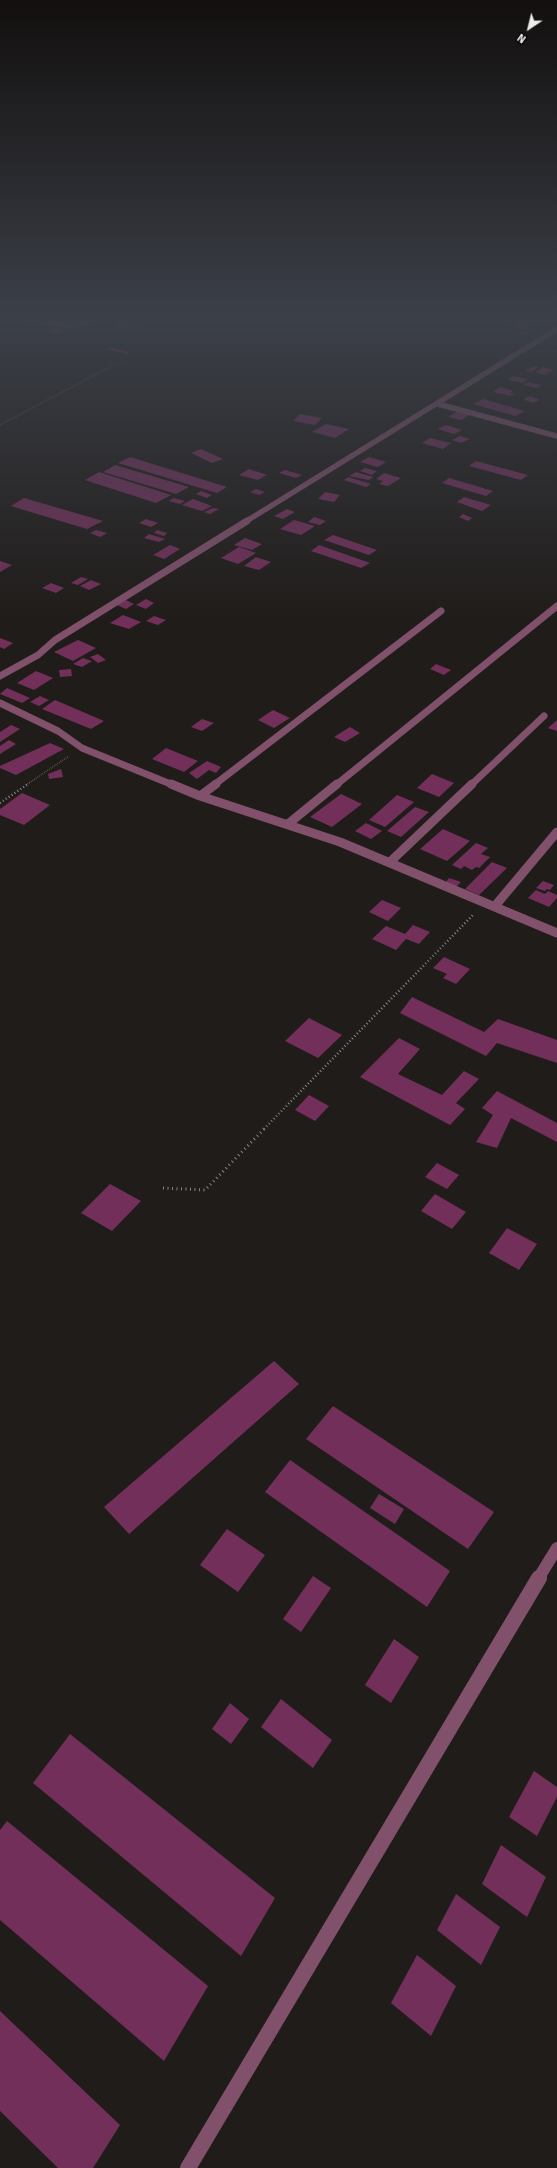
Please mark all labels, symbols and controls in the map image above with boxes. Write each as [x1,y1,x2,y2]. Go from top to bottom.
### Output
north arrow [509,8,549,48]
text: N [515,31,529,46]

